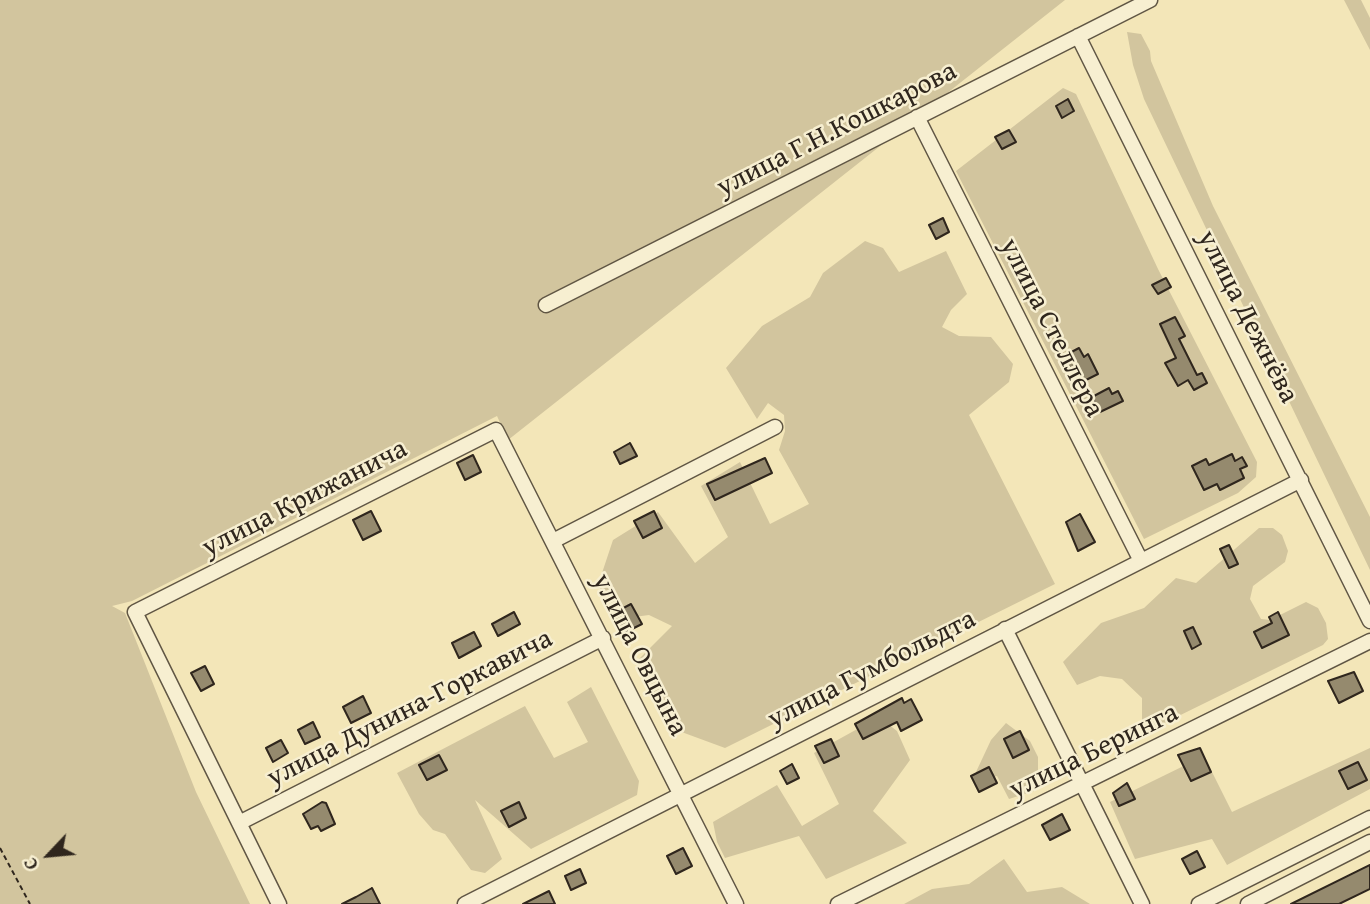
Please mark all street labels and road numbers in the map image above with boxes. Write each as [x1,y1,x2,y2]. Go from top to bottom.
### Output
street label: улица Г.Н.Кошкарова [712,55,962,205]
street label: улица Дежнёва [1189,225,1305,409]
street label: улица Стеллера [992,233,1110,423]
street label: улица Крижанича [197,433,413,565]
street label: улица Овцына [584,568,694,742]
street label: улица Гумбольдта [762,603,982,737]
street label: улица Дунина-Горкавича [262,622,558,796]
street label: улица Беринга [1004,697,1184,807]

